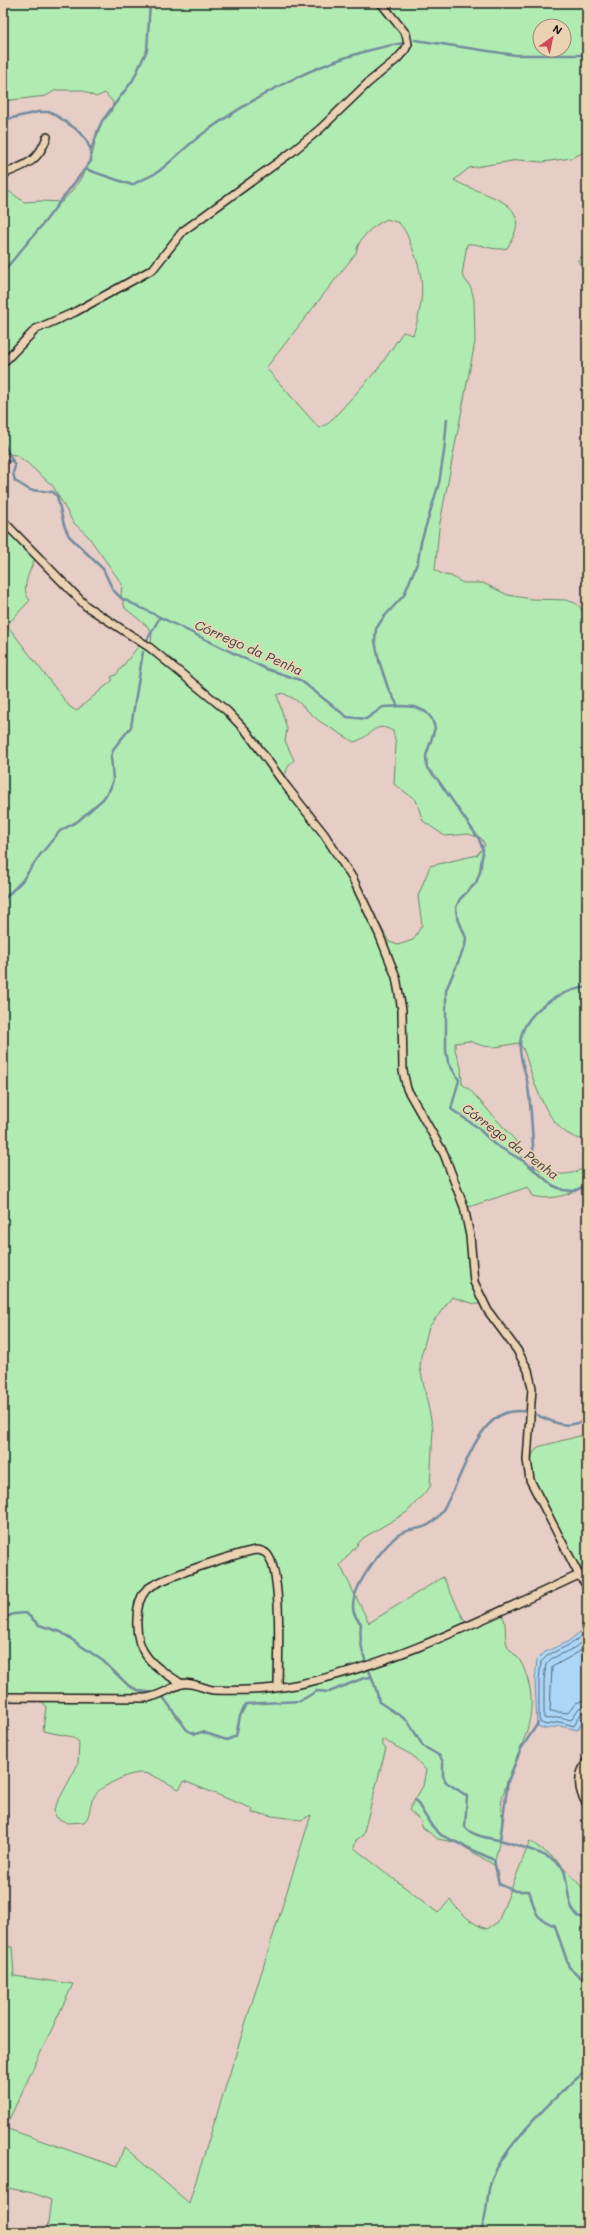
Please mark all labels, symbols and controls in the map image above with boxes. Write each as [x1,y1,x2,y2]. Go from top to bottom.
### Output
north arrow [532,18,572,58]
text: N [550,21,565,38]
water label: Córrego da Penha [192,616,306,678]
water label: Córrego da Penha [459,1099,563,1183]

